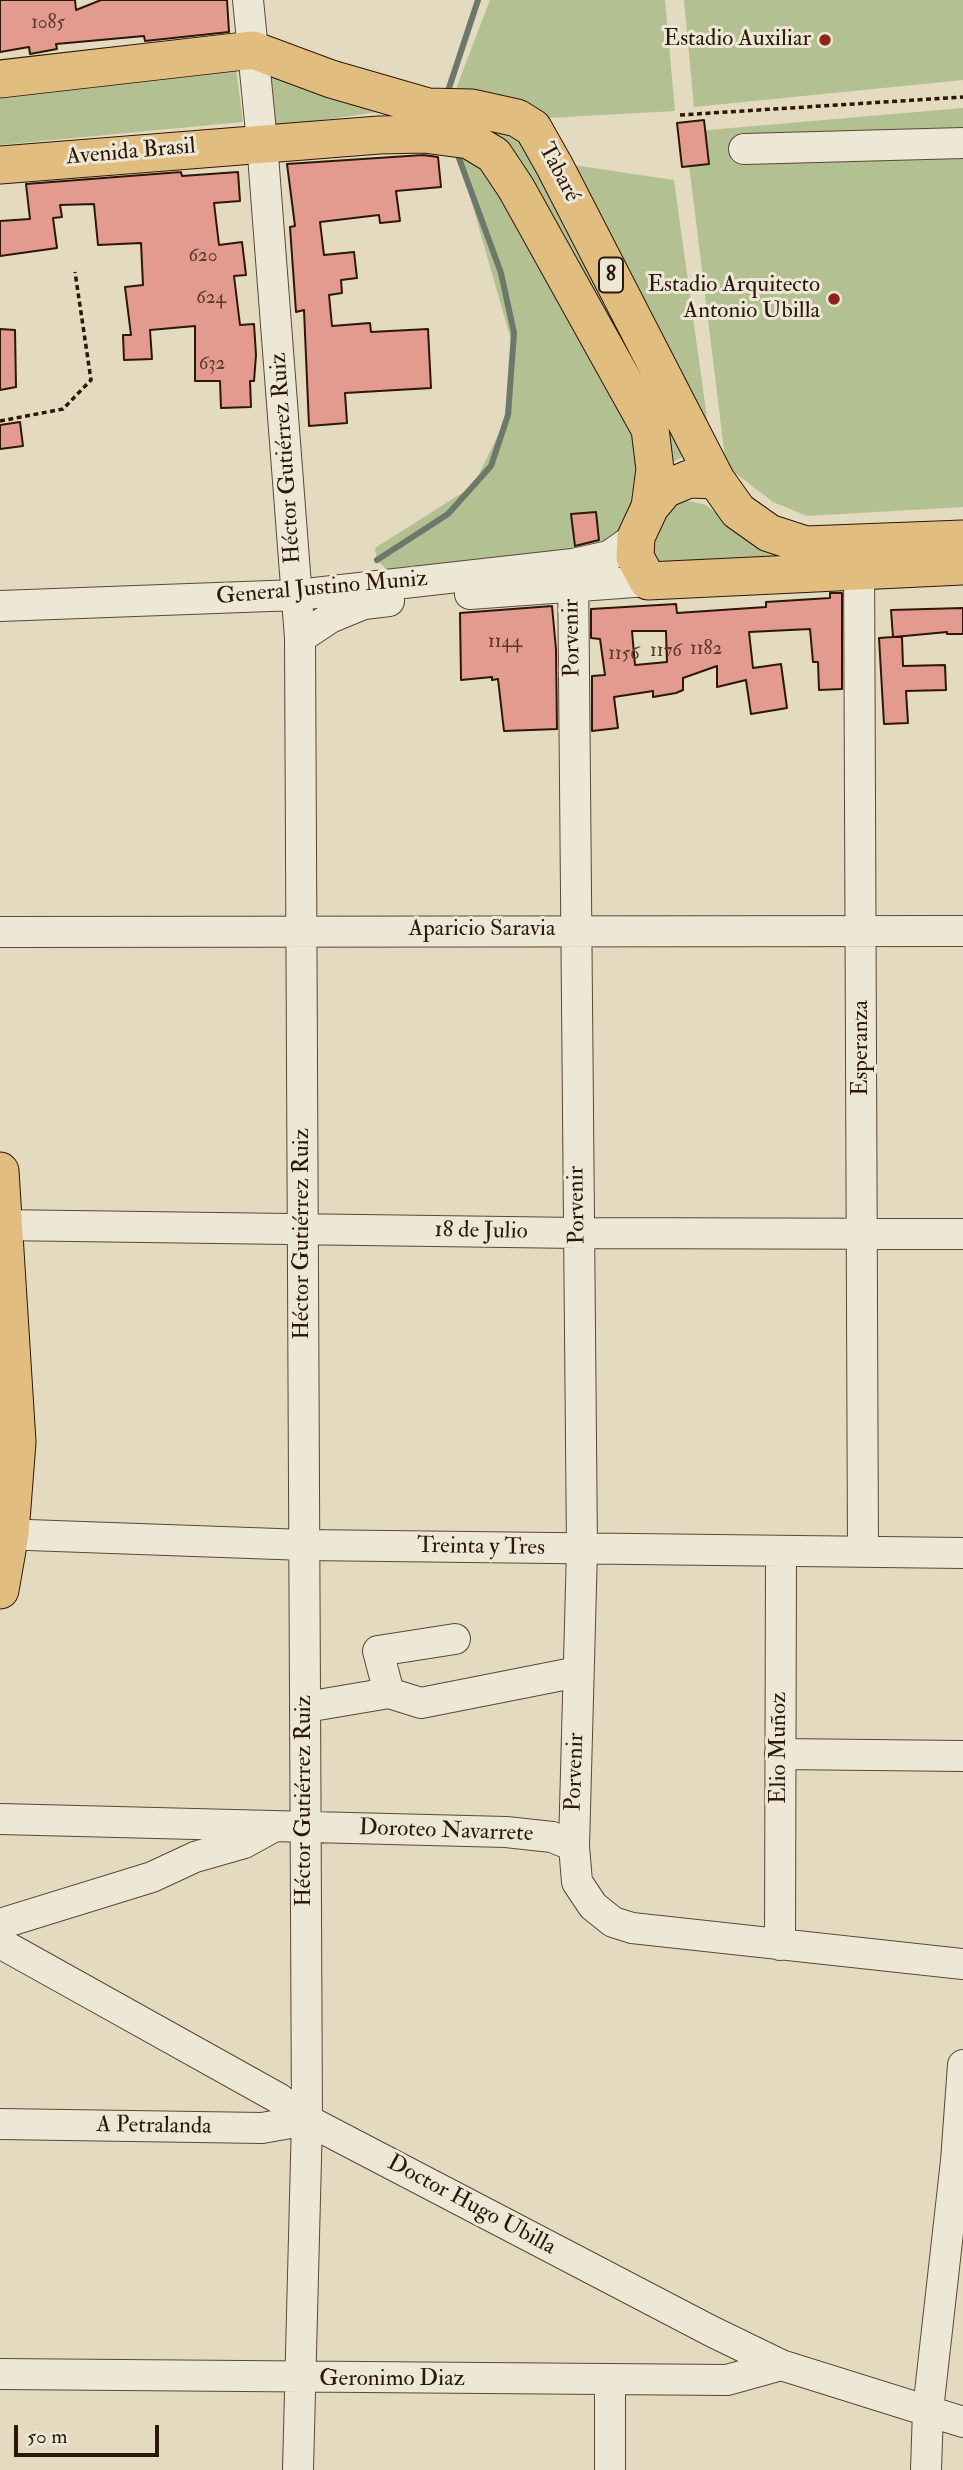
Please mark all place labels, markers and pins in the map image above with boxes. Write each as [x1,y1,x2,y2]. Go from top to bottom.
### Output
place label: Estadio Auxiliar [664,26,811,54]
marker: Estadio Auxiliar [817,32,833,48]
place label: Estadio Arquitecto Antonio Ubilla [648,272,820,326]
marker: Estadio Arquitecto Antonio Ubilla [826,291,842,307]

